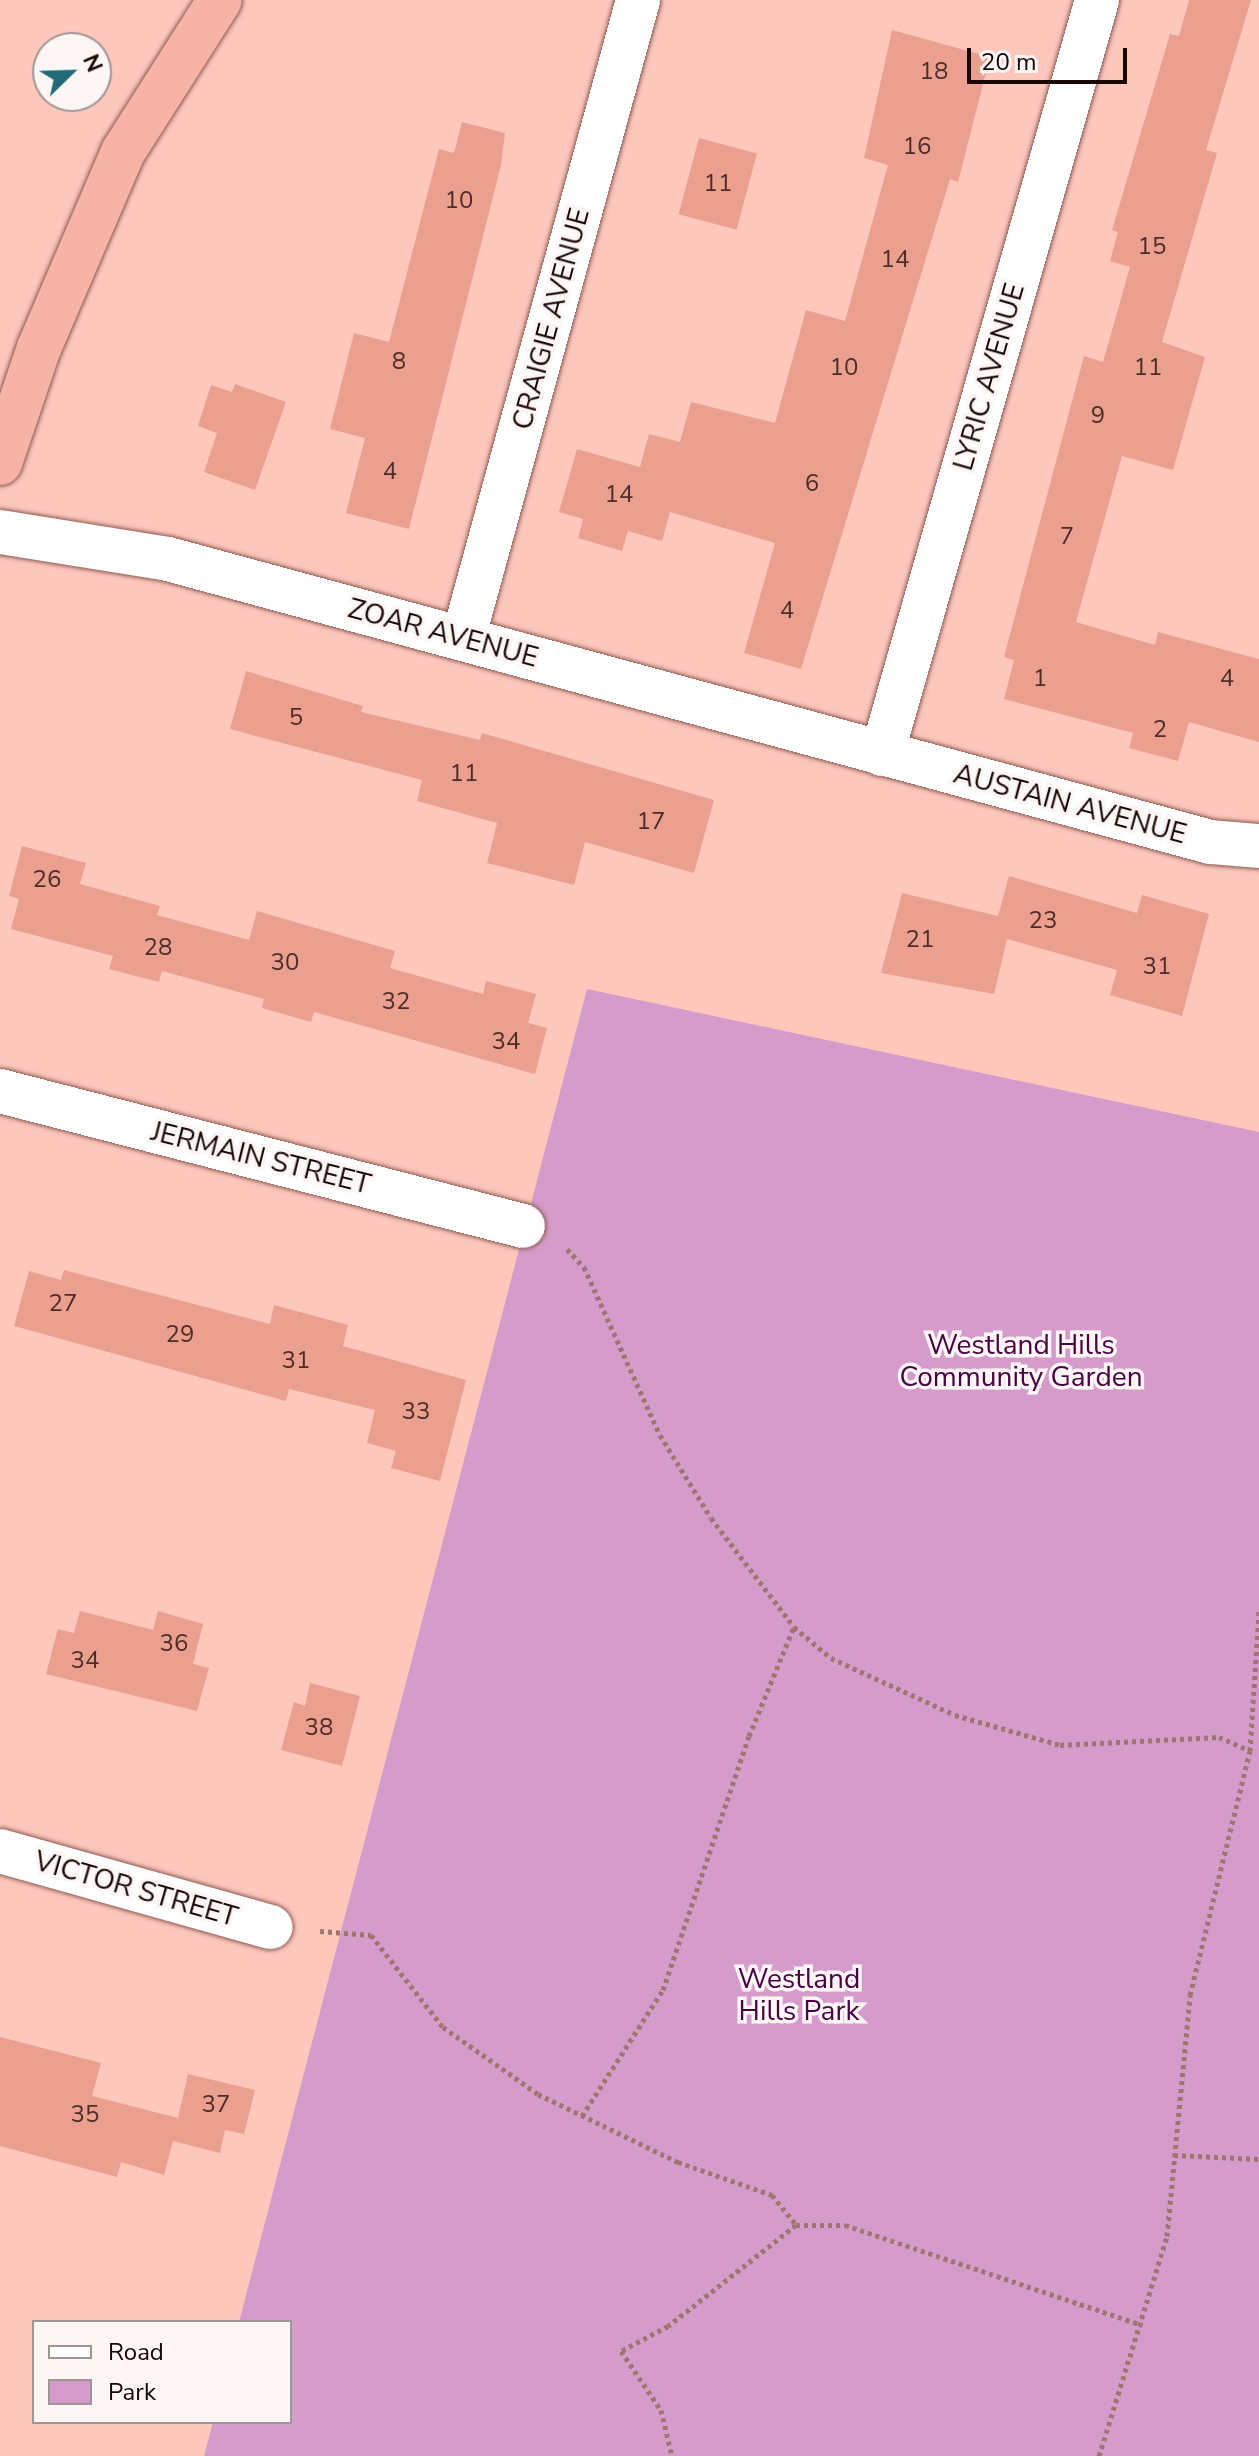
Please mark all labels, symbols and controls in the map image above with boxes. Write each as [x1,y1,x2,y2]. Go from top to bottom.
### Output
north arrow [32,32,112,112]
scale bar [971,32,1131,82]
text: 20 m [981,46,1037,78]
text: N [75,50,109,77]
house number: 18 [920,58,948,86]
house number: 16 [903,133,931,161]
house number: 11 [704,170,732,198]
house number: 10 [445,187,473,215]
street label: CRAIGIE AVENUE [505,205,597,433]
house number: 15 [1138,233,1166,261]
house number: 14 [881,246,909,274]
street label: LYRIC AVENUE [946,280,1032,474]
house number: 8 [392,348,406,376]
house number: 10 [830,354,858,382]
house number: 11 [1134,354,1162,382]
house number: 9 [1091,402,1105,430]
house number: 4 [383,458,397,486]
house number: 6 [805,470,819,498]
house number: 14 [605,481,633,509]
house number: 7 [1060,523,1074,551]
street label: ZOAR AVENUE [344,591,542,675]
house number: 4 [780,597,794,625]
house number: 1 [1033,665,1047,693]
house number: 4 [1220,665,1234,693]
house number: 5 [289,704,303,732]
house number: 2 [1153,716,1167,744]
street label: AUSTAIN AVENUE [950,757,1190,851]
house number: 11 [450,760,478,788]
house number: 17 [637,808,665,836]
house number: 26 [33,866,61,894]
house number: 23 [1029,907,1057,935]
house number: 21 [906,926,934,954]
house number: 28 [144,934,172,962]
house number: 30 [271,949,299,977]
house number: 31 [1143,953,1171,981]
house number: 32 [382,988,410,1016]
house number: 34 [492,1028,520,1056]
street label: JERMAIN STREET [148,1114,374,1202]
house number: 27 [49,1290,77,1318]
house number: 29 [166,1321,194,1349]
park label: Westland Hills Community Garden [899,1328,1143,1394]
house number: 31 [282,1347,310,1375]
house number: 33 [402,1398,430,1426]
house number: 36 [160,1630,188,1658]
house number: 34 [71,1647,99,1675]
house number: 38 [305,1714,333,1742]
street label: VICTOR STREET [31,1844,241,1934]
park label: Westland Hills Park [738,1962,860,2028]
house number: 37 [202,2091,230,2119]
house number: 35 [71,2101,99,2129]
legend [32,2320,292,2424]
text: Road [108,2336,164,2368]
text: Park [108,2376,156,2408]

